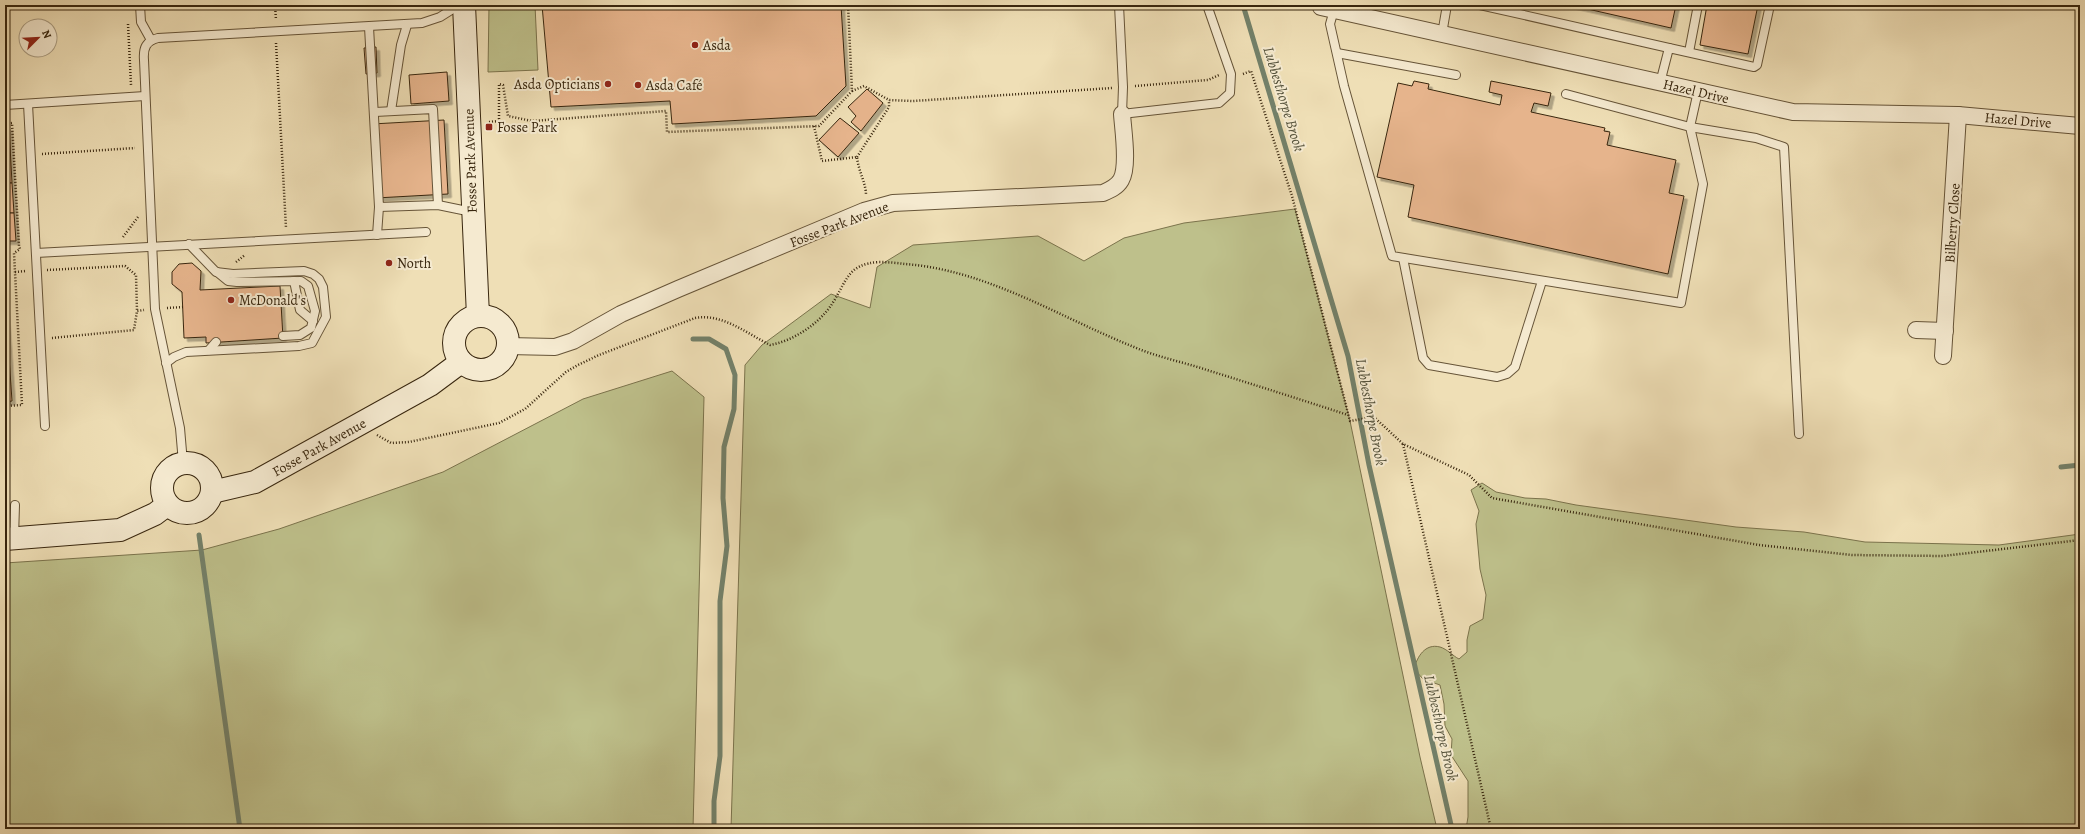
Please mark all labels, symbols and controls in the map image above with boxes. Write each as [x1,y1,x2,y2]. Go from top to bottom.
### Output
north arrow [18,18,58,58]
text: N [38,27,55,41]
place label: Asda [702,36,731,55]
marker: Asda [690,40,700,50]
water label: Lubbesthorpe Brook [1259,44,1310,154]
place label: Asda Opticians [513,75,600,94]
street label: Hazel Drive [1661,75,1731,108]
place label: Asda Café [645,76,703,95]
marker: Asda Opticians [603,79,613,89]
marker: Asda Café [633,80,643,90]
street label: Fosse Park Avenue [459,108,482,214]
street label: Hazel Drive [1984,108,2052,133]
place label: Fosse Park [497,118,557,137]
marker: Fosse Park [484,122,494,132]
street label: Bilberry Close [1940,182,1965,264]
street label: Fosse Park Avenue [787,197,891,252]
place label: North [397,254,432,273]
marker: North [384,258,394,268]
place label: McDonald's [239,291,306,310]
marker: McDonald's [226,295,236,305]
water label: Lubbesthorpe Brook [1351,357,1391,468]
street label: Fosse Park Avenue [269,414,370,481]
water label: Lubbesthorpe Brook [1419,673,1463,784]

